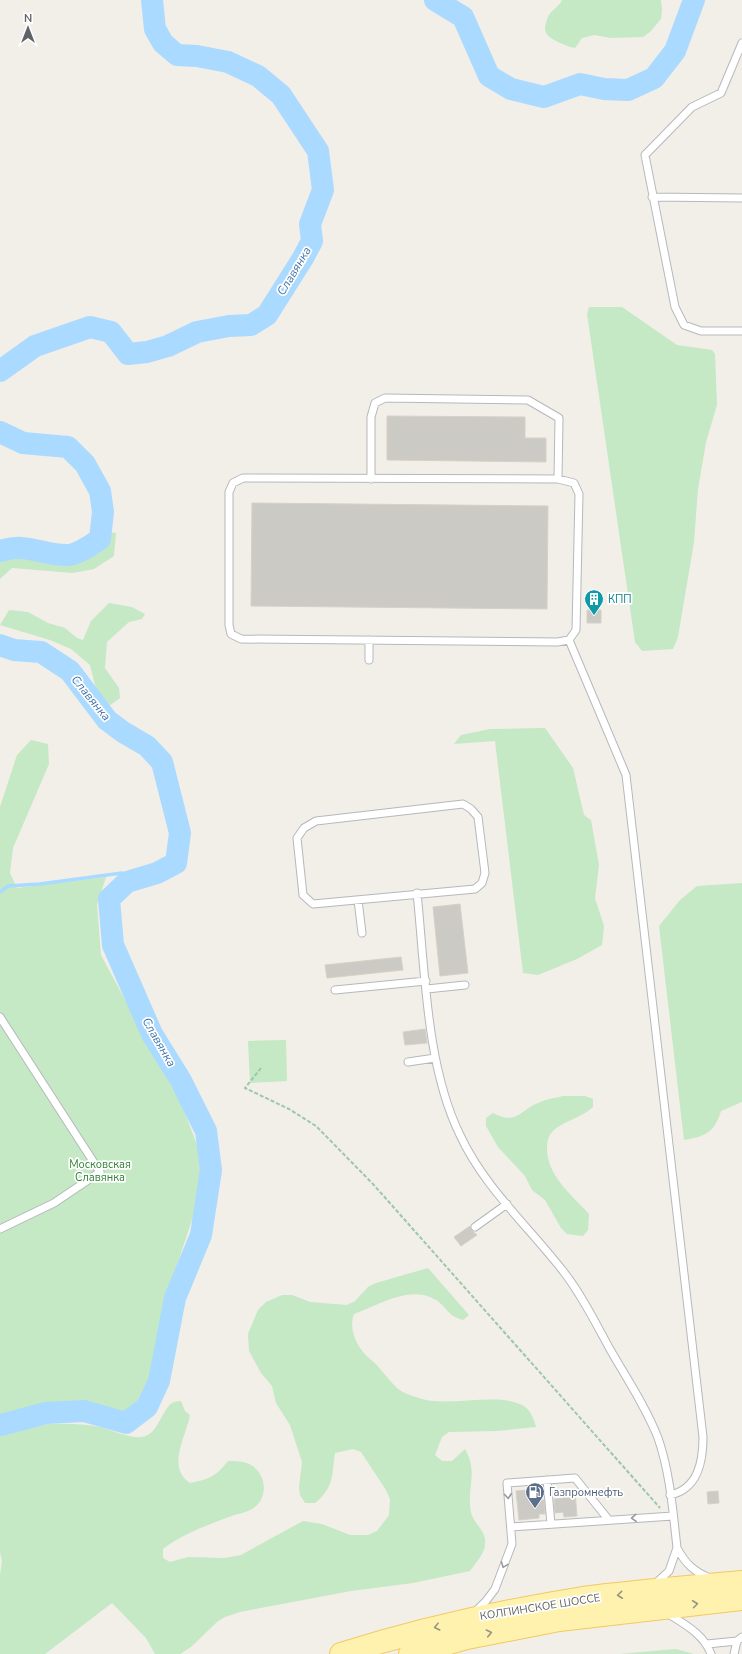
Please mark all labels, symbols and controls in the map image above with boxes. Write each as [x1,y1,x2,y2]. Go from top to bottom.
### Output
north arrow [8,8,48,48]
text: N [24,11,32,26]
water label: Славянка [273,244,315,298]
building icon: КПП [583,588,605,616]
place label: КПП [608,592,632,607]
water label: Славянка [68,672,114,724]
water label: Славянка [138,1014,180,1070]
park label: Московская Славянка [69,1157,131,1185]
fuel station icon: Газпромнефть [524,1481,546,1509]
place label: Газпромнефть [549,1485,623,1500]
one-way arrow [504,1493,513,1499]
one-way arrow [631,1514,637,1522]
one-way arrow [500,1561,508,1568]
street label: КОЛПИНСКОЕ ШОССЕ [479,1590,601,1624]
one-way arrow [617,1590,623,1599]
one-way arrow [692,1600,698,1609]
one-way arrow [433,1622,440,1631]
one-way arrow [485,1630,492,1638]

